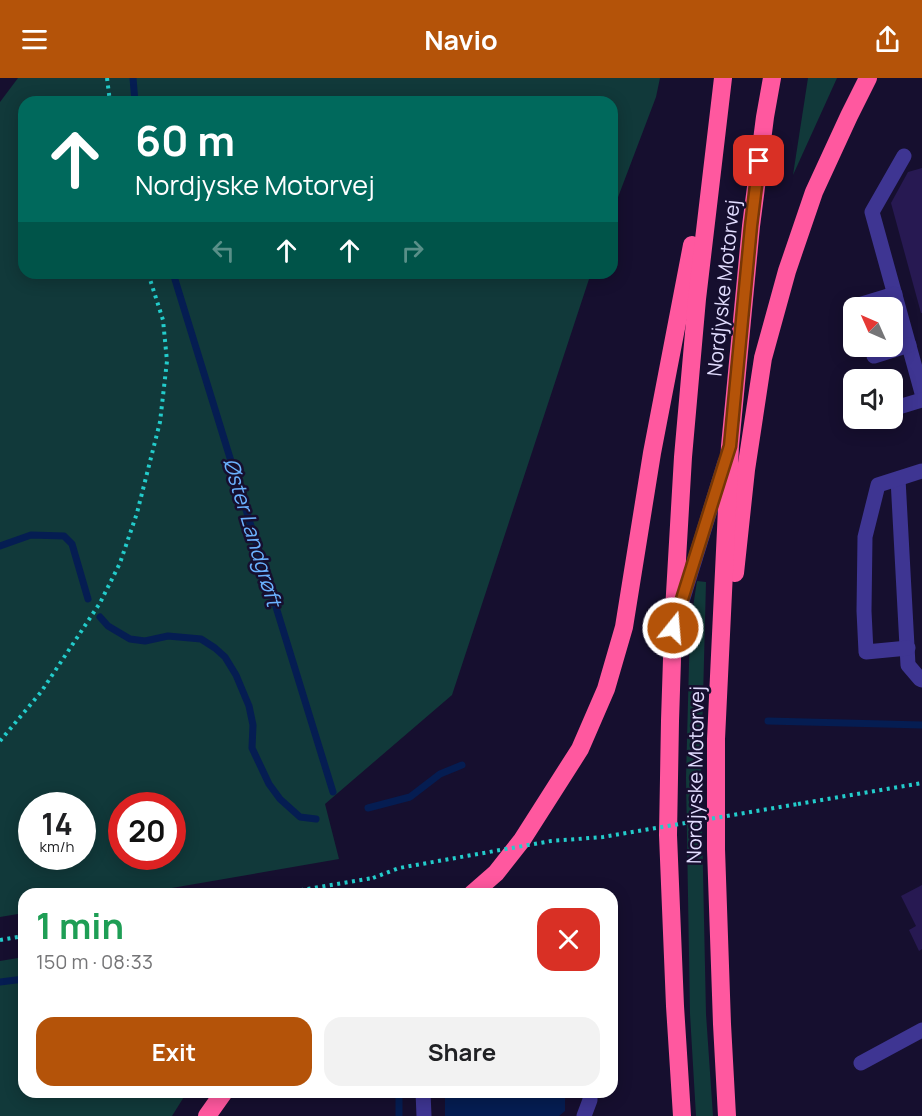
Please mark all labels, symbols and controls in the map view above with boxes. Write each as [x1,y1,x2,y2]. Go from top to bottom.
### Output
text: Navio [424,21,498,58]
icon: menu [18,23,51,56]
icon: share [871,23,904,56]
text: 60 m [135,111,235,169]
icon: ahead [36,120,114,198]
pin [733,135,784,186]
icon: arrive [742,144,775,177]
text: Nordjyske Motorvej [135,166,375,203]
street label: Nordjyske Motorvej [700,198,746,378]
icon: left [207,234,240,267]
icon: ahead [270,234,303,267]
icon: ahead [333,234,366,267]
icon: right [396,234,429,267]
north arrow [843,297,903,357]
map controls [843,297,903,429]
button: sound [843,369,903,429]
water label: Øster Landgrøft [217,454,290,612]
position arrow [641,596,705,660]
street label: Nordjyske Motorvej [680,686,710,864]
speed limit sign: 20 [108,792,186,870]
text: 14 [41,803,73,844]
text: km/h [40,836,74,857]
text: 1 min [36,901,124,950]
button: close [537,908,600,971]
text: 150 m · 08:33 [36,948,153,975]
button: Exit [36,1017,312,1086]
button: Share [324,1017,600,1086]

